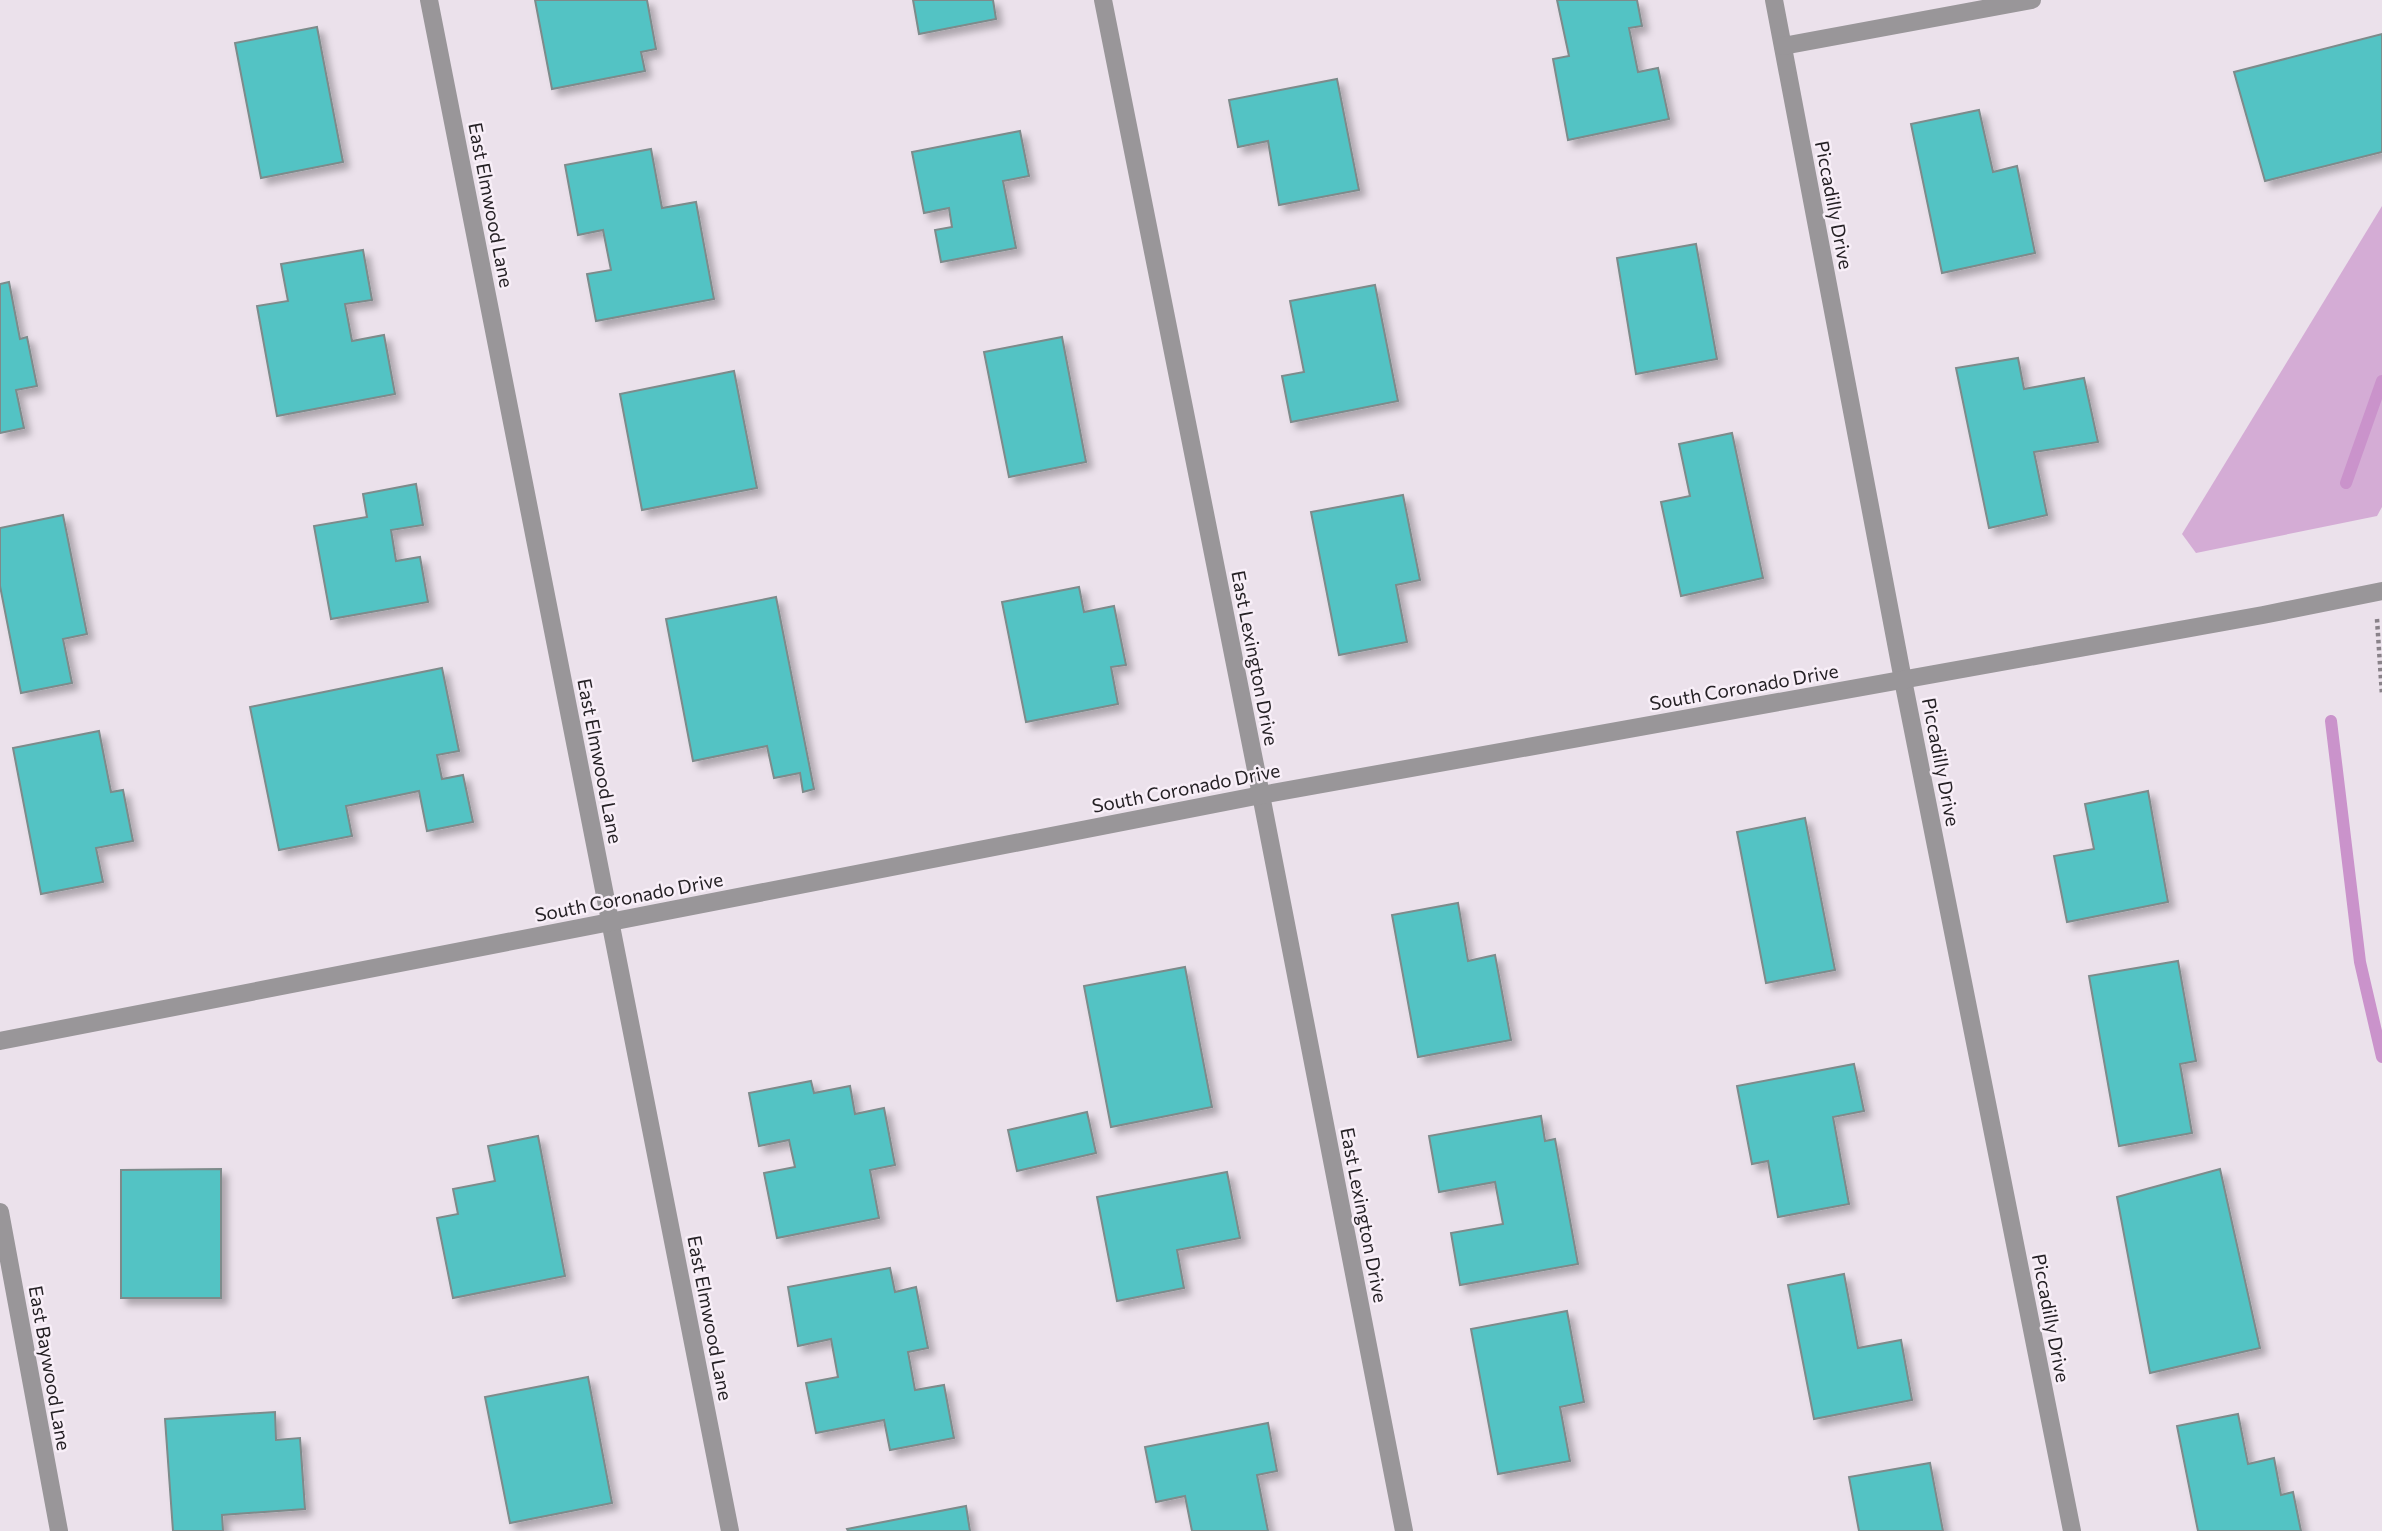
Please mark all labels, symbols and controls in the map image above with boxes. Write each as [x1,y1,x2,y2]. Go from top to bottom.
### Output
street label: East Elmwood Lane [464,120,519,289]
street label: Piccadilly Drive [1811,139,1858,271]
street label: East Lexington Drive [1227,568,1284,747]
street label: South Coronado Drive [1648,659,1840,714]
street label: East Elmwood Lane [573,676,628,845]
street label: Piccadilly Drive [1918,696,1965,828]
street label: South Coronado Drive [1090,758,1282,817]
street label: South Coronado Drive [533,867,725,926]
street label: East Lexington Drive [1336,1125,1393,1304]
street label: East Elmwood Lane [683,1233,738,1402]
street label: Piccadilly Drive [2028,1252,2075,1384]
street label: East Baywood Lane [25,1284,76,1452]

